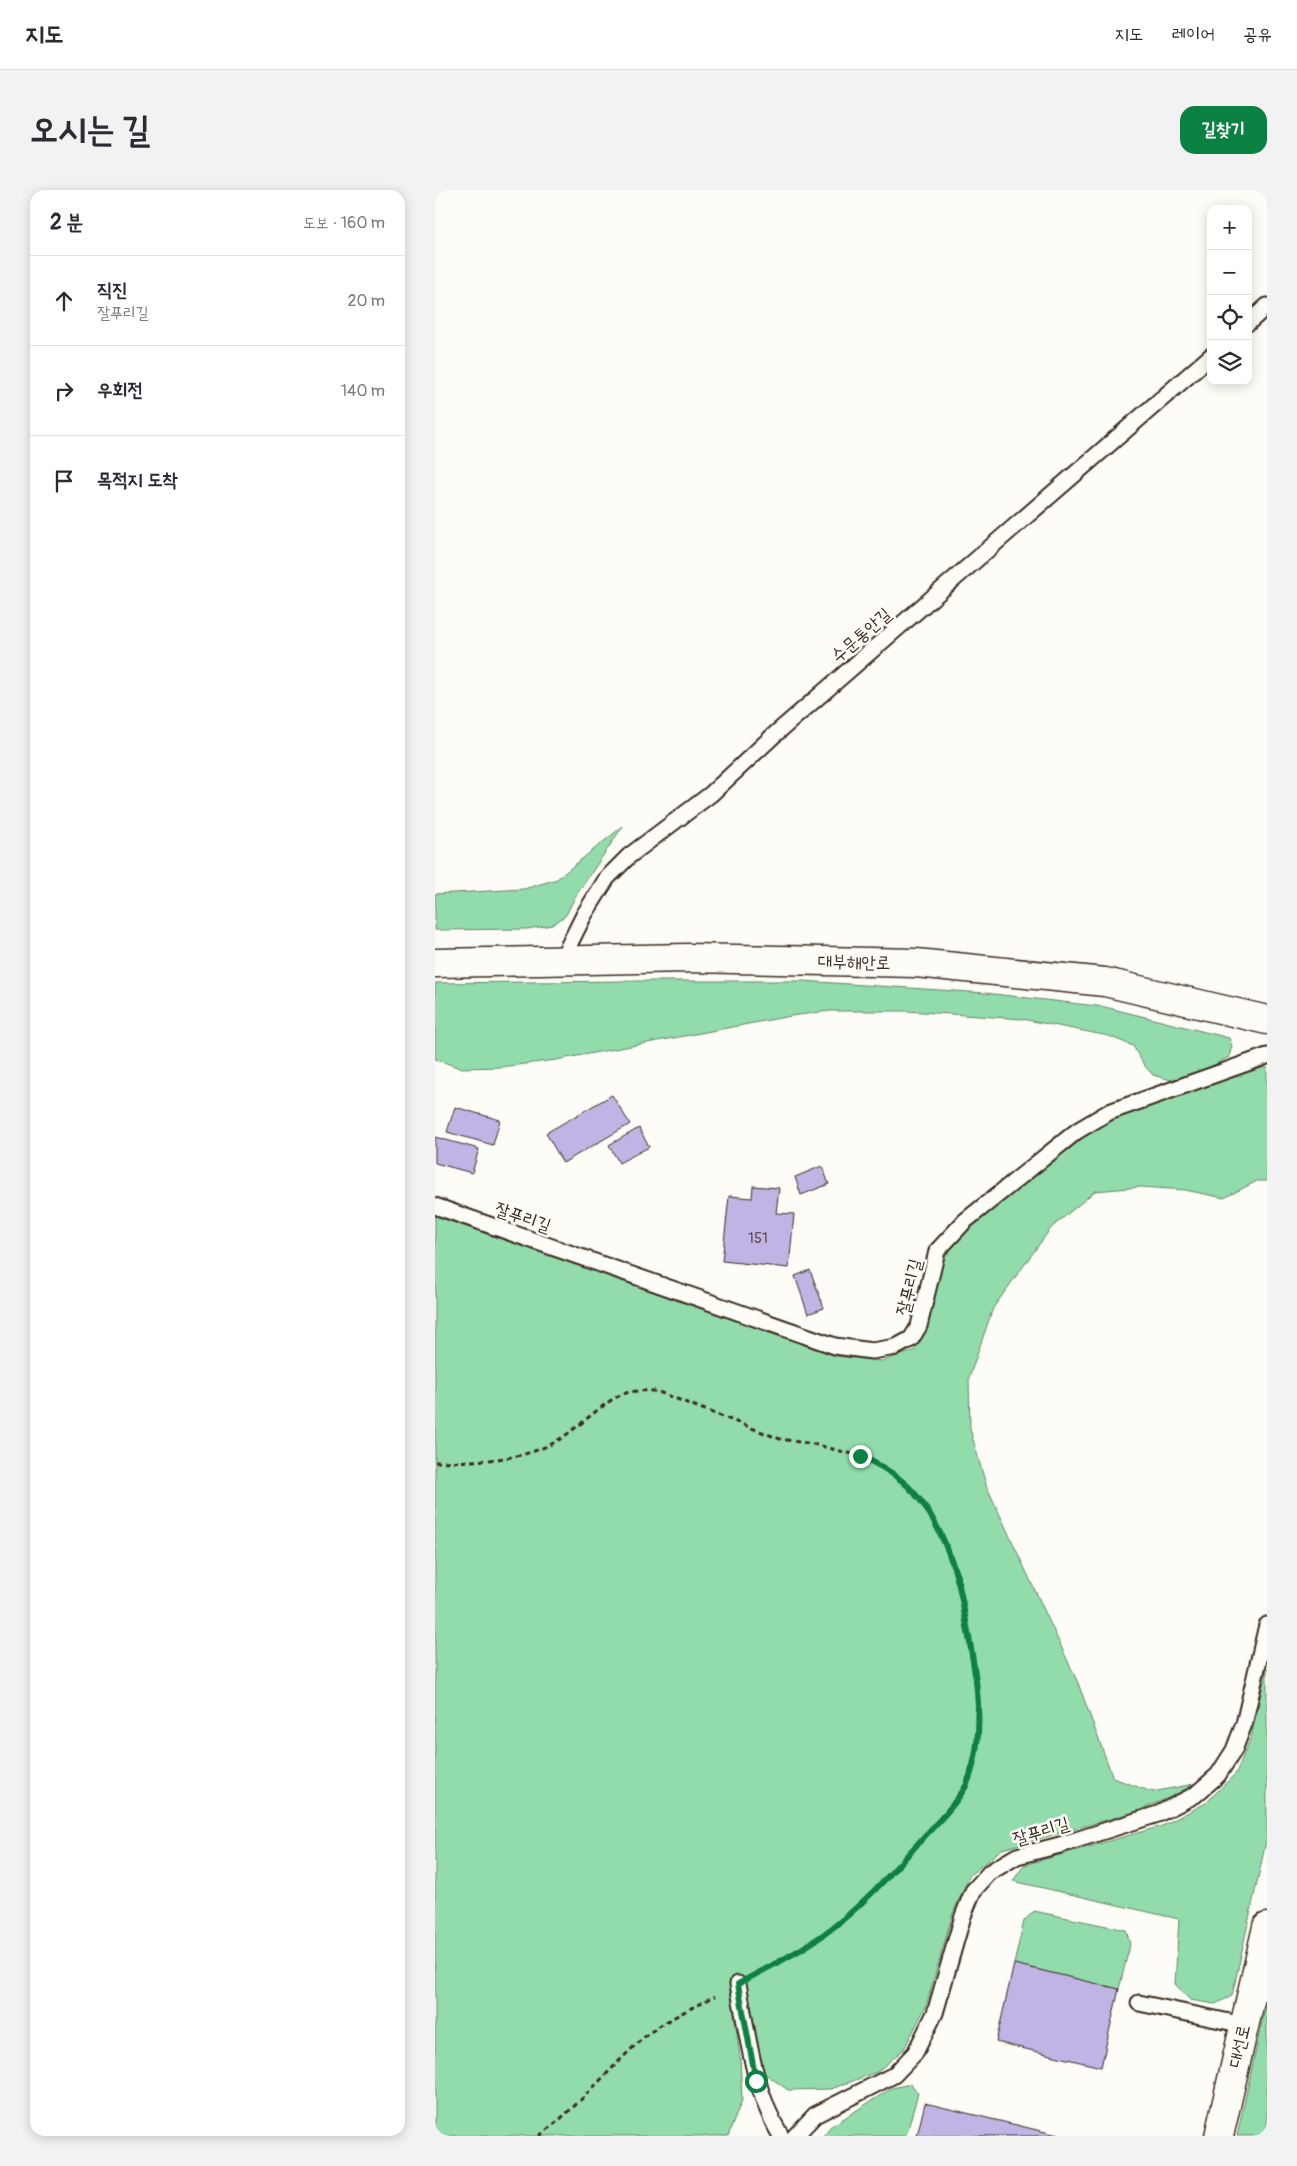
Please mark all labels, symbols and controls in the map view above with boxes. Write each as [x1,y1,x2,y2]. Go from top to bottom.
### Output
text: 지도 [25,20,64,49]
text: 지도 [1115,23,1144,46]
text: 레이어 [1172,23,1215,46]
text: 공유 [1243,23,1272,46]
button: 길찾기 [1180,106,1267,154]
text: 오시는 길 [30,108,150,152]
map controls [1207,205,1252,385]
button: + [1207,205,1252,250]
text: 2 분 [50,209,83,236]
text: 도보 · 160 m [303,213,385,233]
button: − [1207,250,1252,295]
text: 직진 [97,278,128,302]
icon: ahead [50,287,78,315]
text: 20 m [347,291,385,311]
button: locate [1207,295,1252,340]
text: 잘푸리길 [97,303,149,323]
button: layers [1207,340,1252,385]
icon: right [50,377,78,405]
text: 우회전 [97,378,143,402]
text: 140 m [341,381,385,401]
icon: arrive [50,467,78,495]
text: 목적지 도착 [97,468,178,492]
street label: 수문통안길 [826,603,897,668]
street label: 대부해안로 [818,950,890,975]
street label: 잘푸리길 [492,1197,554,1238]
house number: 151 [748,1229,768,1248]
street label: 잘푸리길 [891,1256,928,1318]
route end [849,1445,872,1468]
street label: 잘푸리길 [1010,1812,1073,1851]
street label: 대선로 [1223,2022,1256,2070]
route start [745,2070,768,2093]

